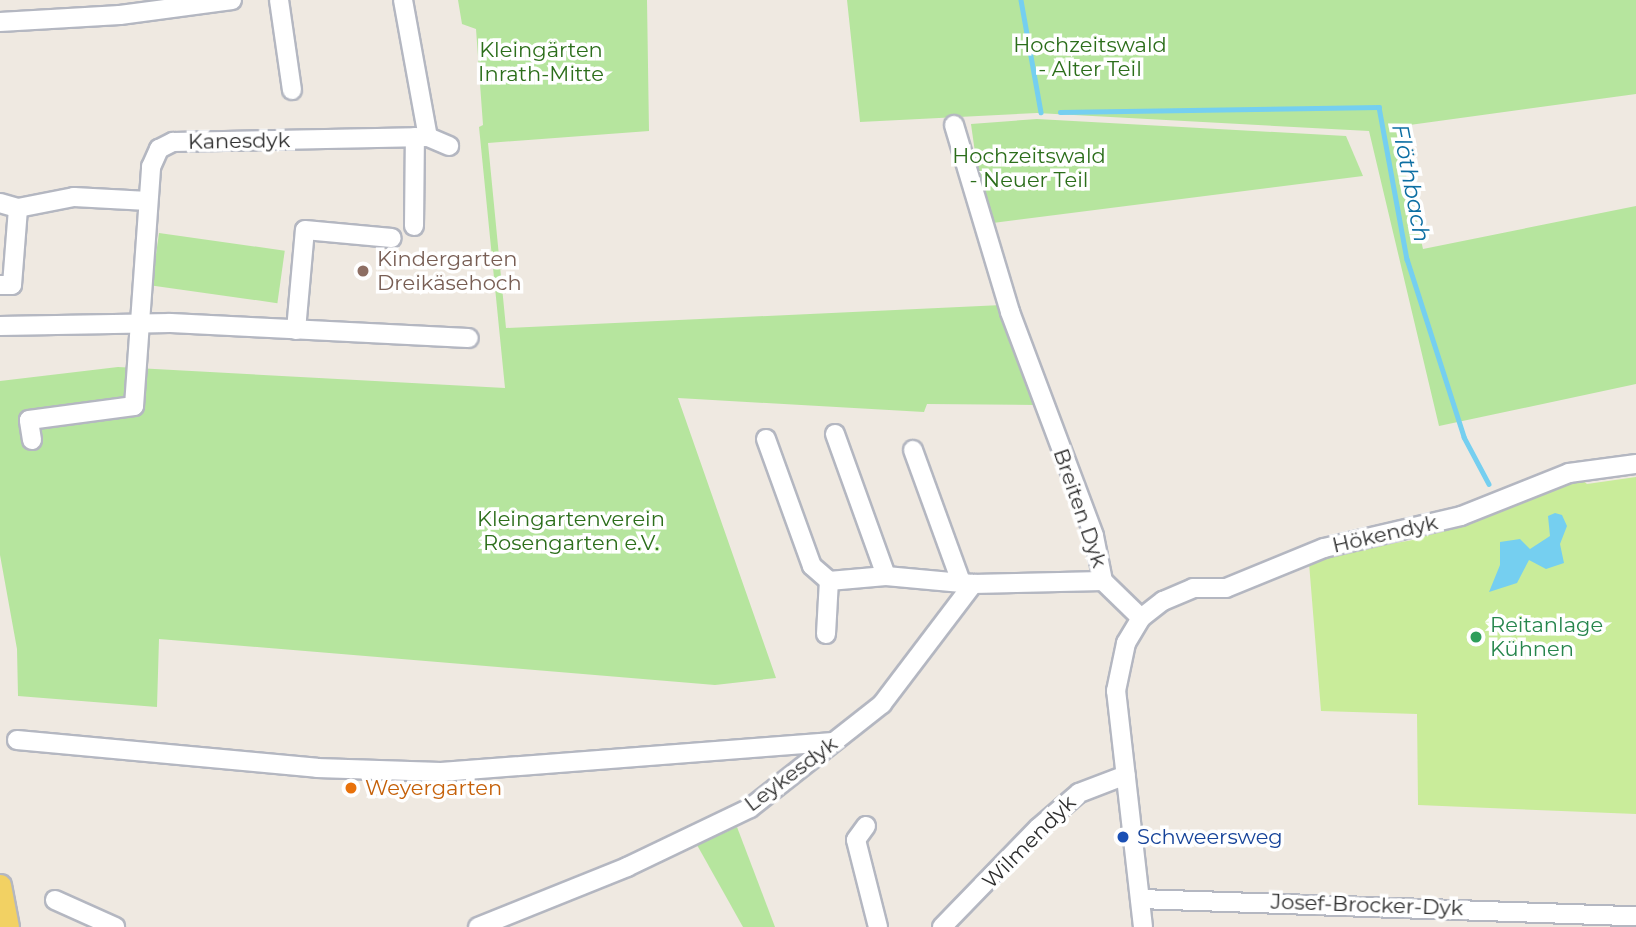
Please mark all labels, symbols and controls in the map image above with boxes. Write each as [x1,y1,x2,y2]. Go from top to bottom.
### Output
park label: Hochzeitswald - Alter Teil [1013,32,1167,82]
park label: Kleingärten Inrath-Mitte [478,37,604,87]
water label: Flöthbach [1386,122,1436,244]
street label: Kanesdyk [188,128,290,154]
park label: Hochzeitswald - Neuer Teil [952,143,1106,193]
place label: Kindergarten Dreikäsehoch [377,246,522,296]
marker: Kindergarten Dreikäsehoch [355,263,371,279]
street label: Breiten Dyk [1048,445,1112,571]
park label: Kleingartenverein Rosengarten e.V. [477,506,665,556]
street label: Hökendyk [1330,510,1440,558]
place label: Reitanlage Kühnen [1490,612,1603,662]
marker: Reitanlage Kühnen [1468,629,1484,645]
street label: Leykesdyk [740,731,842,817]
place label: Weyergarten [365,775,502,801]
marker: Weyergarten [343,780,359,796]
street label: Wilmendyk [977,790,1081,894]
place label: Schweersweg [1137,824,1283,850]
marker: Schweersweg [1115,829,1131,845]
street label: Josef-Brocker-Dyk [1270,889,1464,921]

